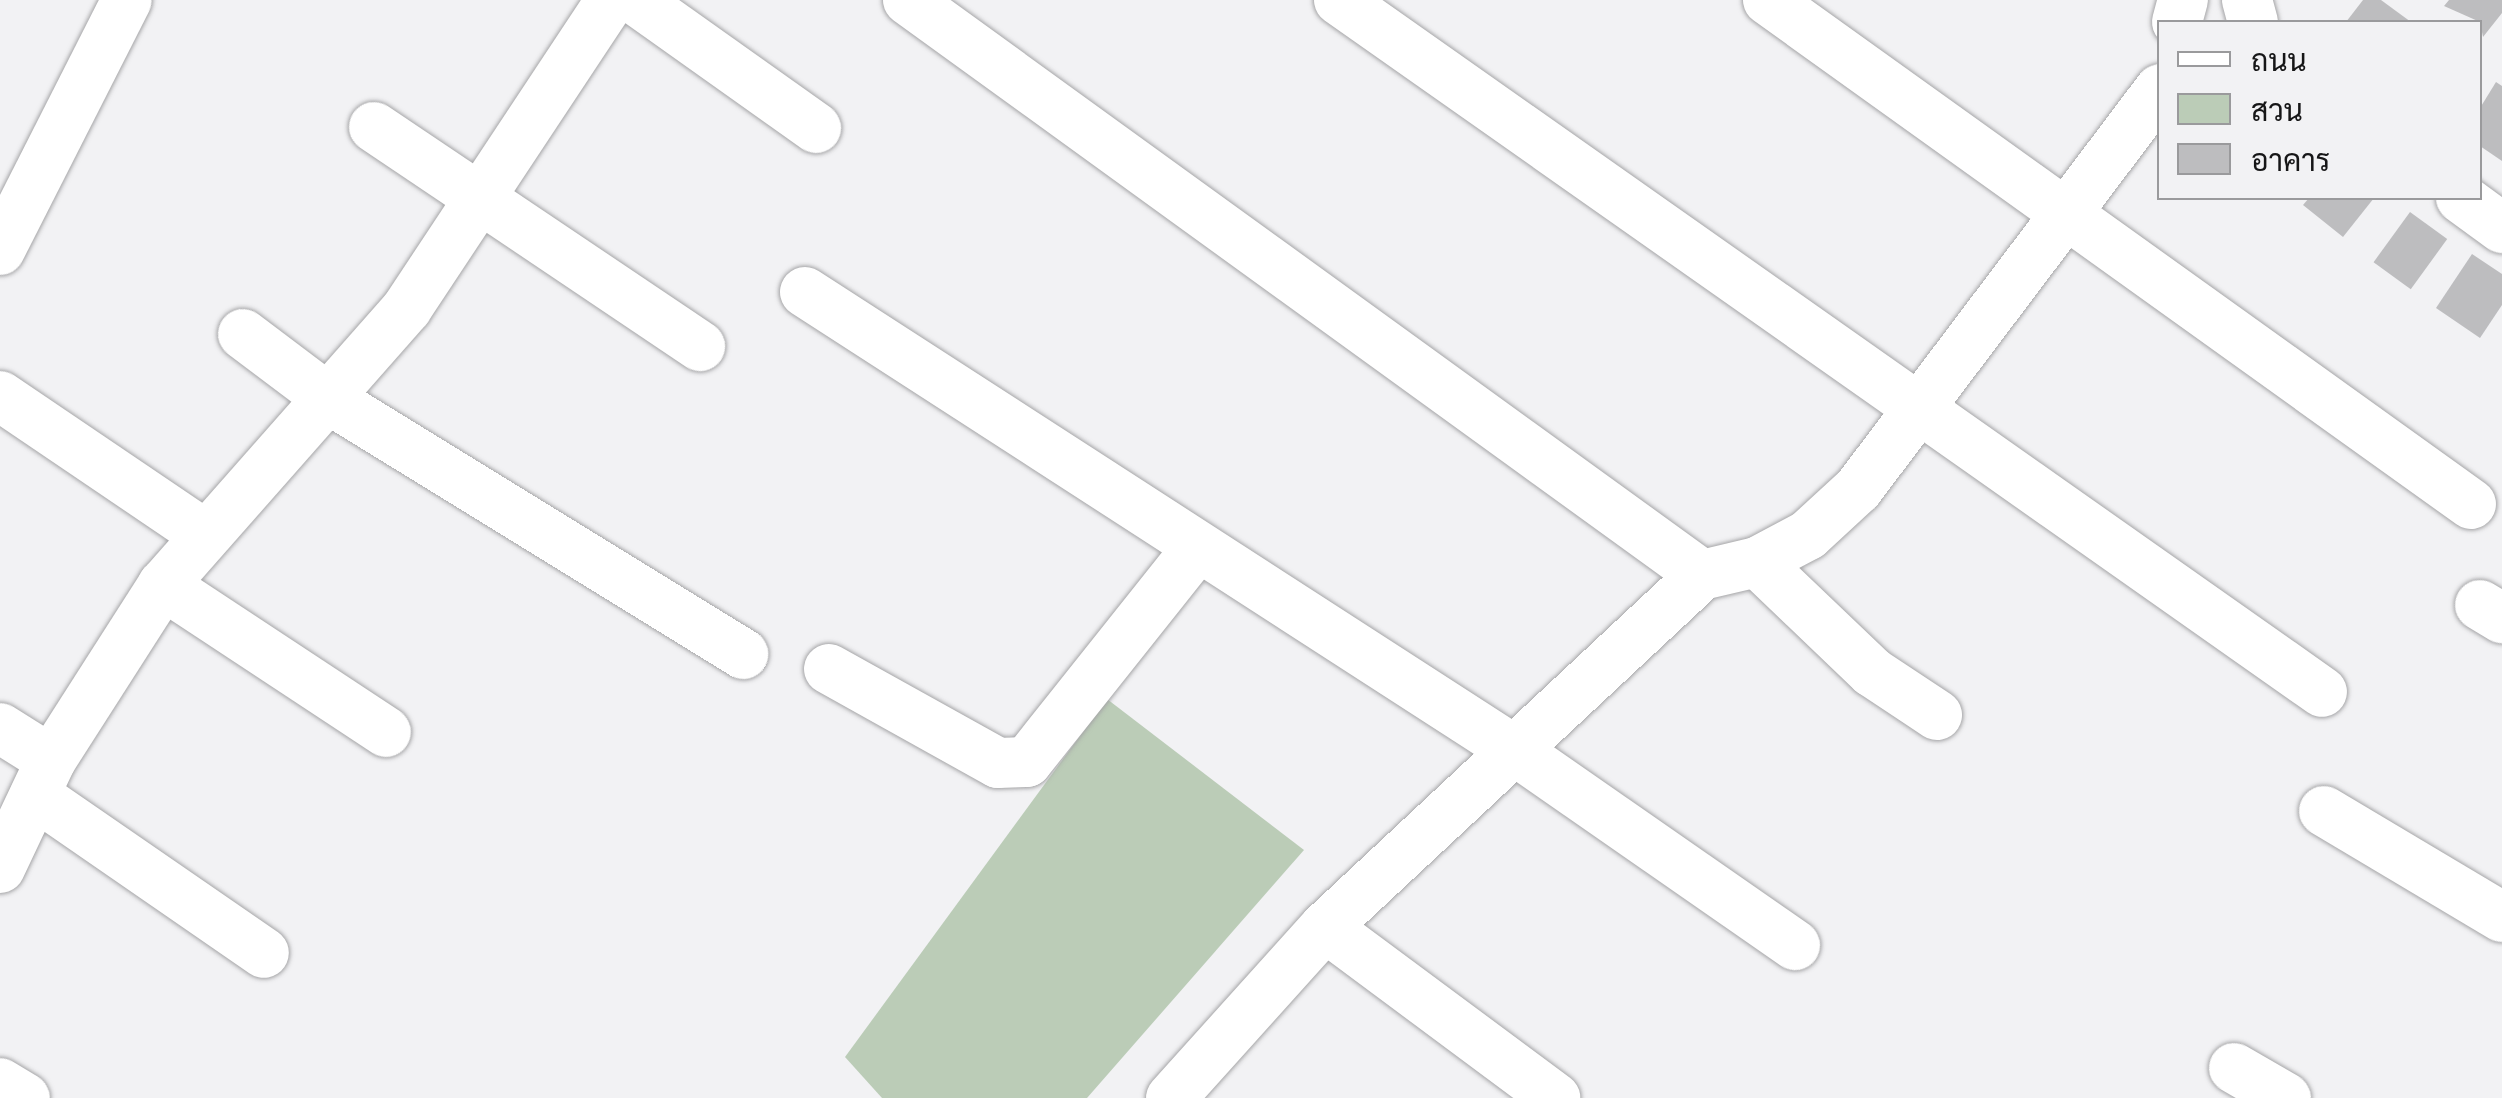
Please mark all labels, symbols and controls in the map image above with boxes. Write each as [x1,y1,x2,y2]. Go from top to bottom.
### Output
legend [2157,20,2482,200]
text: ถนน [2251,42,2307,79]
text: สวน [2251,92,2303,129]
text: อาคาร [2251,142,2330,179]

